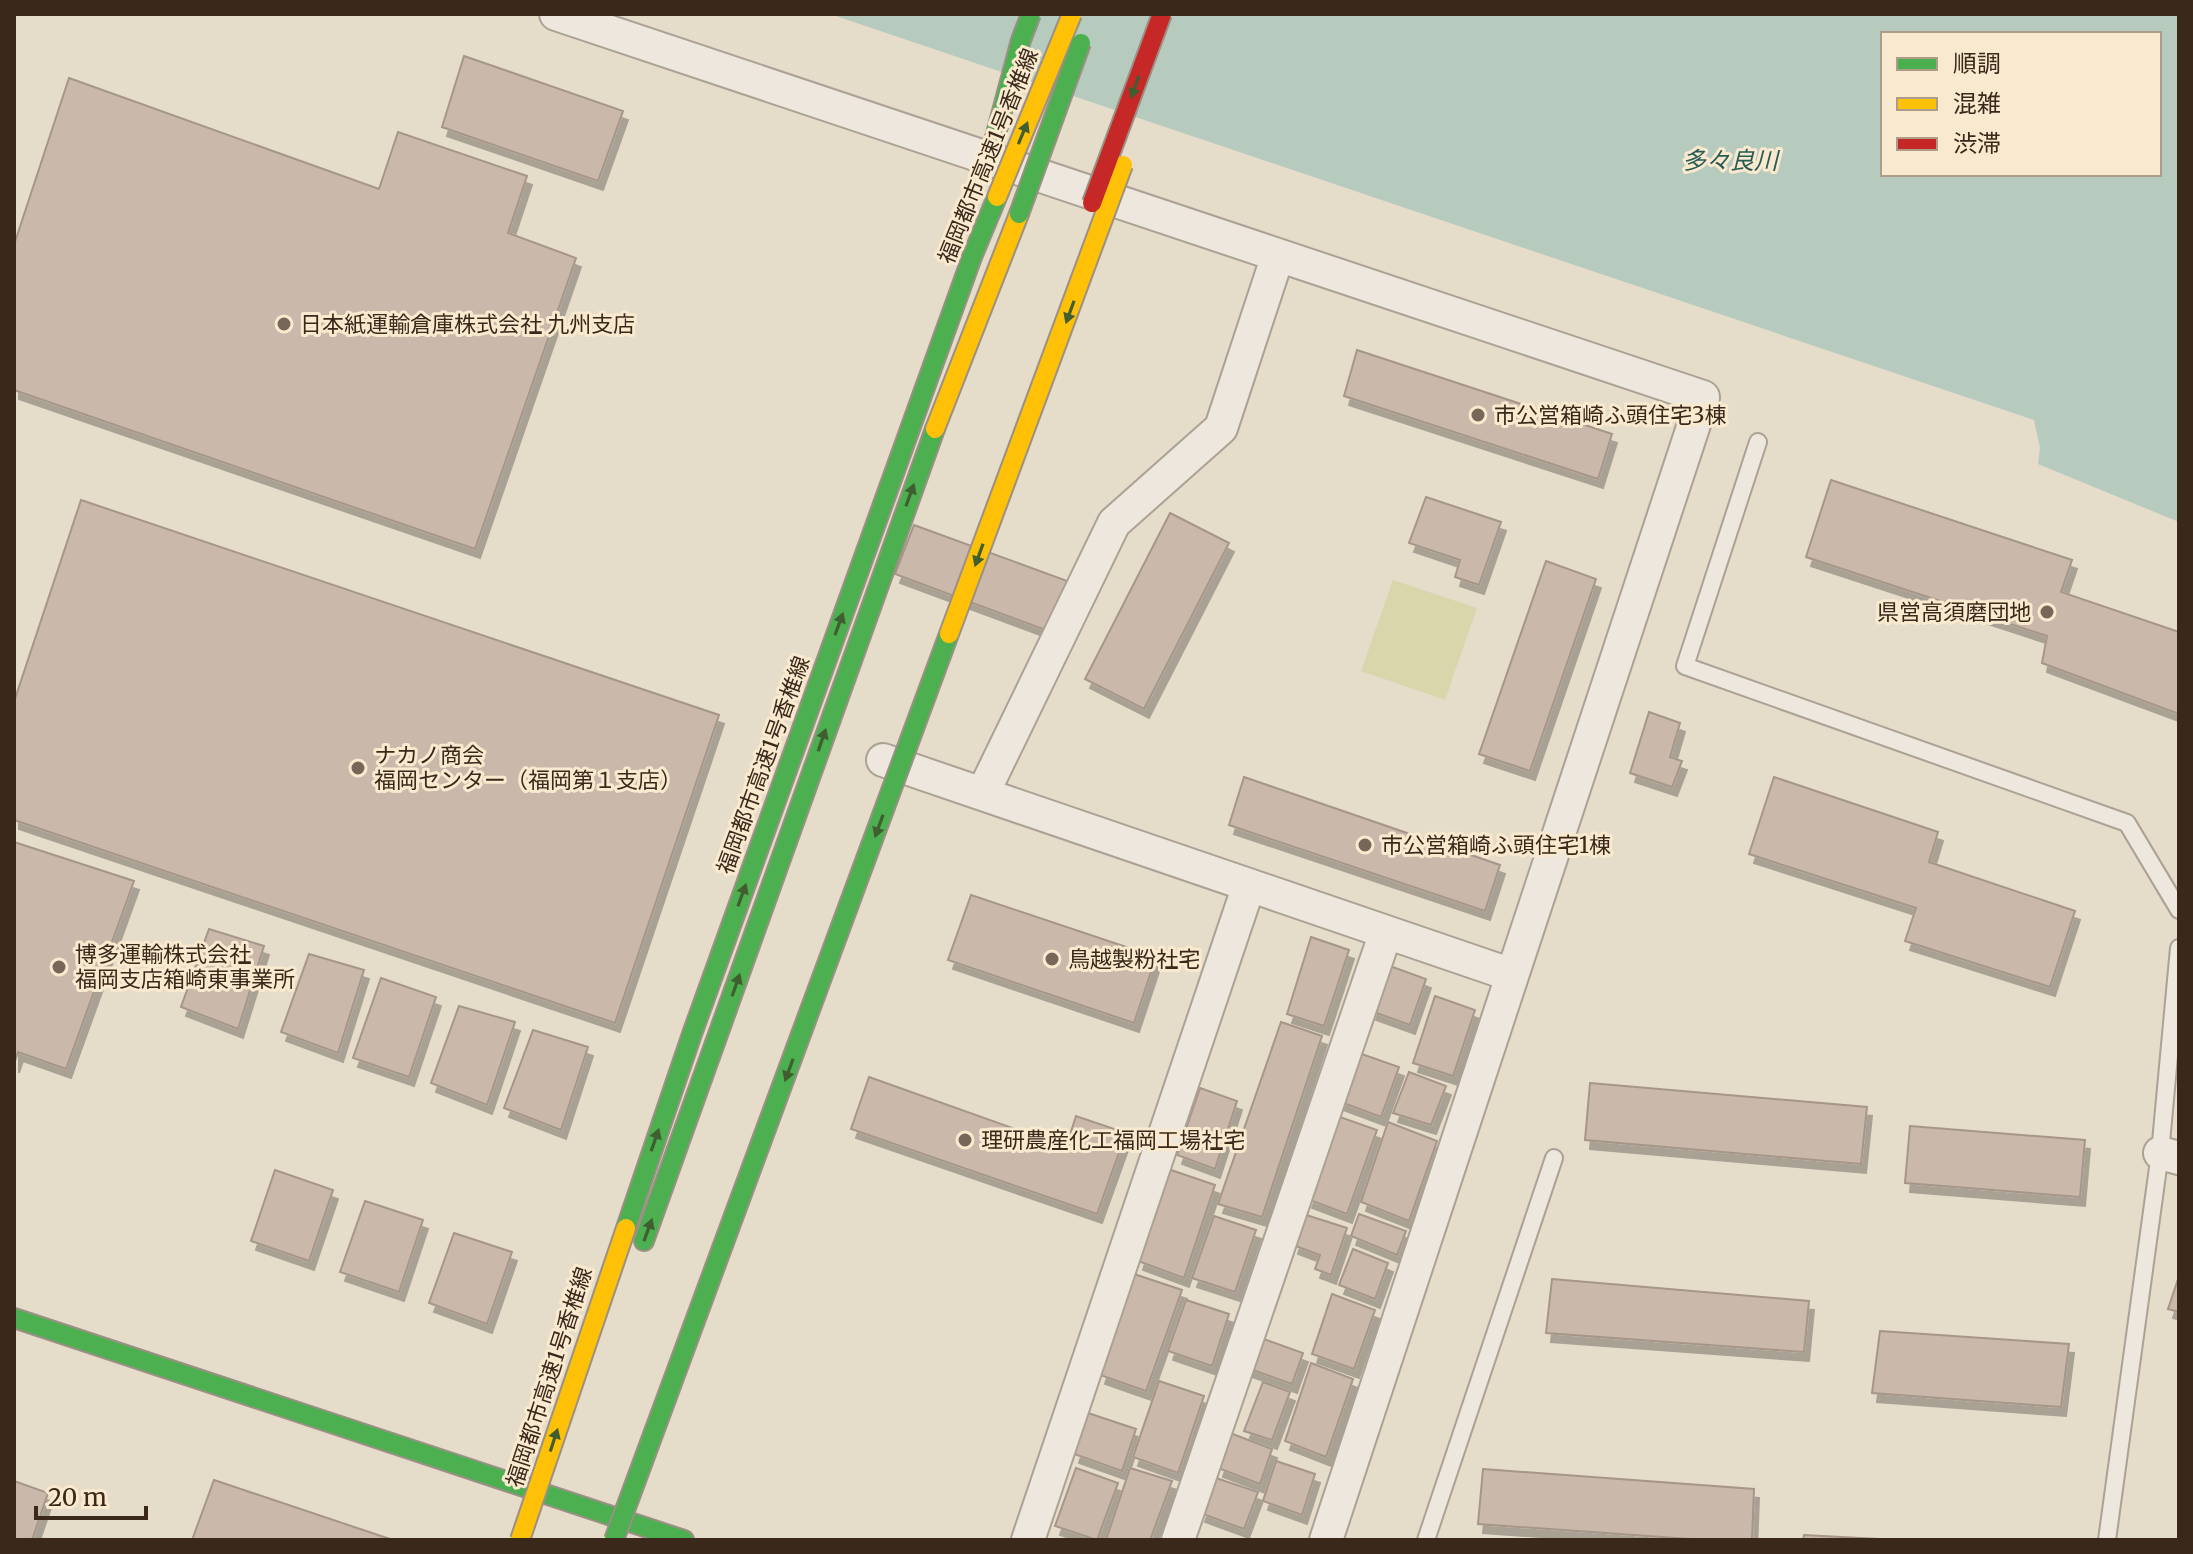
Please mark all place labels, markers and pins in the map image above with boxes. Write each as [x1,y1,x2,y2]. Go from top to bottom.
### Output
place label: 日本紙運輸倉庫株式会社 九州支店 [300,310,635,338]
marker: 日本紙運輸倉庫株式会社 九州支店 [275,315,293,333]
place label: 市公営箱崎ふ頭住宅3棟 [1494,401,1727,429]
marker: 市公営箱崎ふ頭住宅3棟 [1469,406,1487,424]
place label: 県営高須磨団地 [1877,598,2031,626]
marker: 県営高須磨団地 [2038,603,2056,621]
place label: ナカノ商会 福岡センター（福岡第１支店） [374,741,682,794]
marker: ナカノ商会 福岡センター（福岡第１支店） [349,759,367,777]
place label: 市公営箱崎ふ頭住宅1棟 [1381,831,1611,859]
marker: 市公営箱崎ふ頭住宅1棟 [1356,836,1374,854]
place label: 博多運輸株式会社 福岡支店箱崎東事業所 [75,940,295,993]
place label: 鳥越製粉社宅 [1068,945,1200,973]
marker: 鳥越製粉社宅 [1043,950,1061,968]
marker: 博多運輸株式会社 福岡支店箱崎東事業所 [50,958,68,976]
place label: 理研農産化工福岡工場社宅 [981,1126,1245,1154]
marker: 理研農産化工福岡工場社宅 [956,1131,974,1149]

